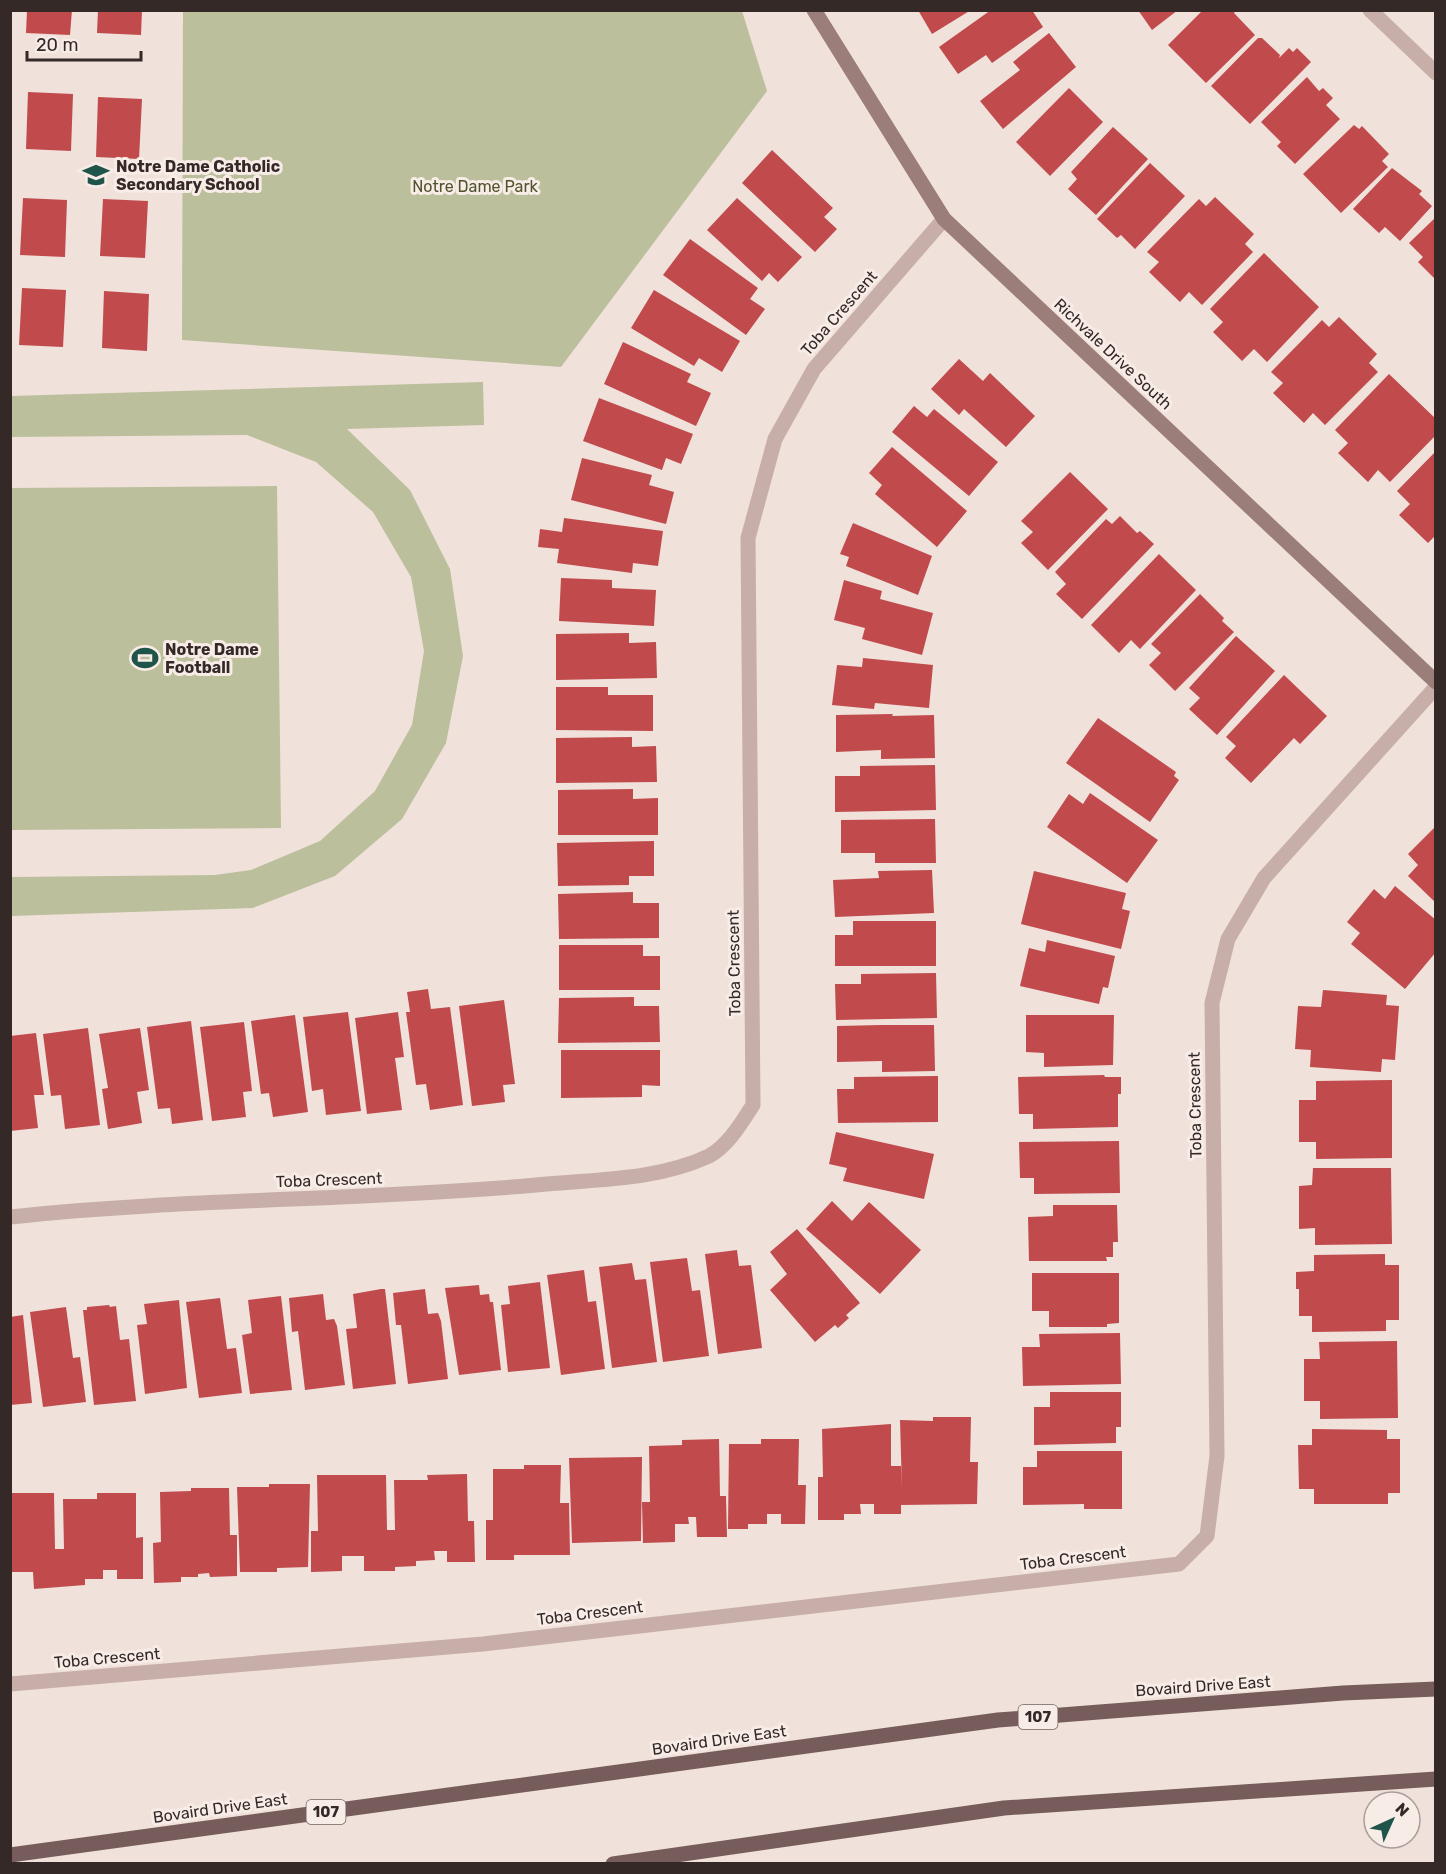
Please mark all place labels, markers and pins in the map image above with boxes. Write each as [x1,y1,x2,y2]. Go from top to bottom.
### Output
place label: Notre Dame Catholic Secondary School [116,157,280,194]
school or university icon: Notre Dame Catholic Secondary School [81,160,111,190]
place label: Notre Dame Football [165,640,259,677]
sports icon: Notre Dame Football [130,643,160,673]

